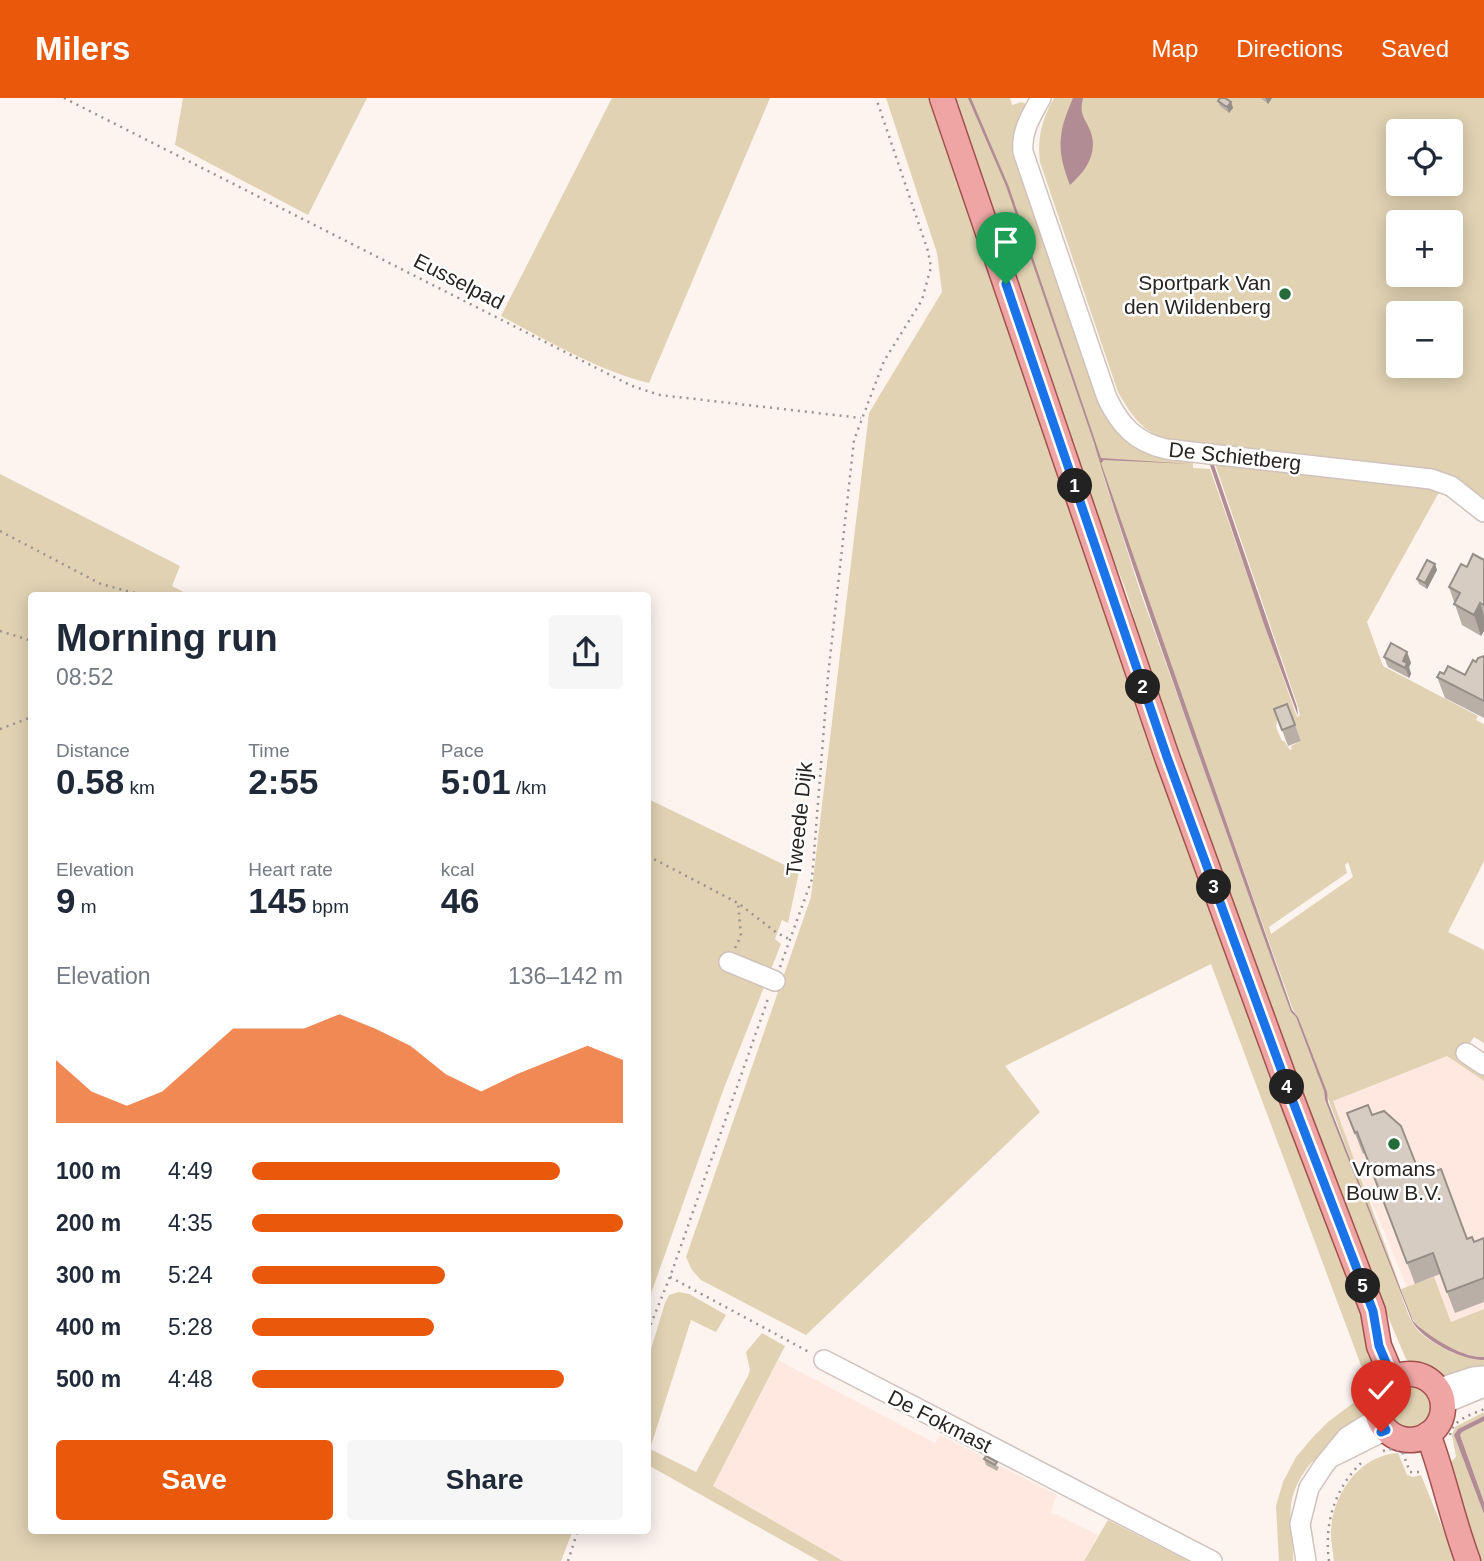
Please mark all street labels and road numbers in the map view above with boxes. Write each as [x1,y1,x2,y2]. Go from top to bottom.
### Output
street label: Eusselpad [410,248,508,314]
street label: De Schietberg [1168,438,1302,474]
street label: Tweede Dijk [782,760,816,877]
street label: De Fokmast [884,1385,996,1457]

